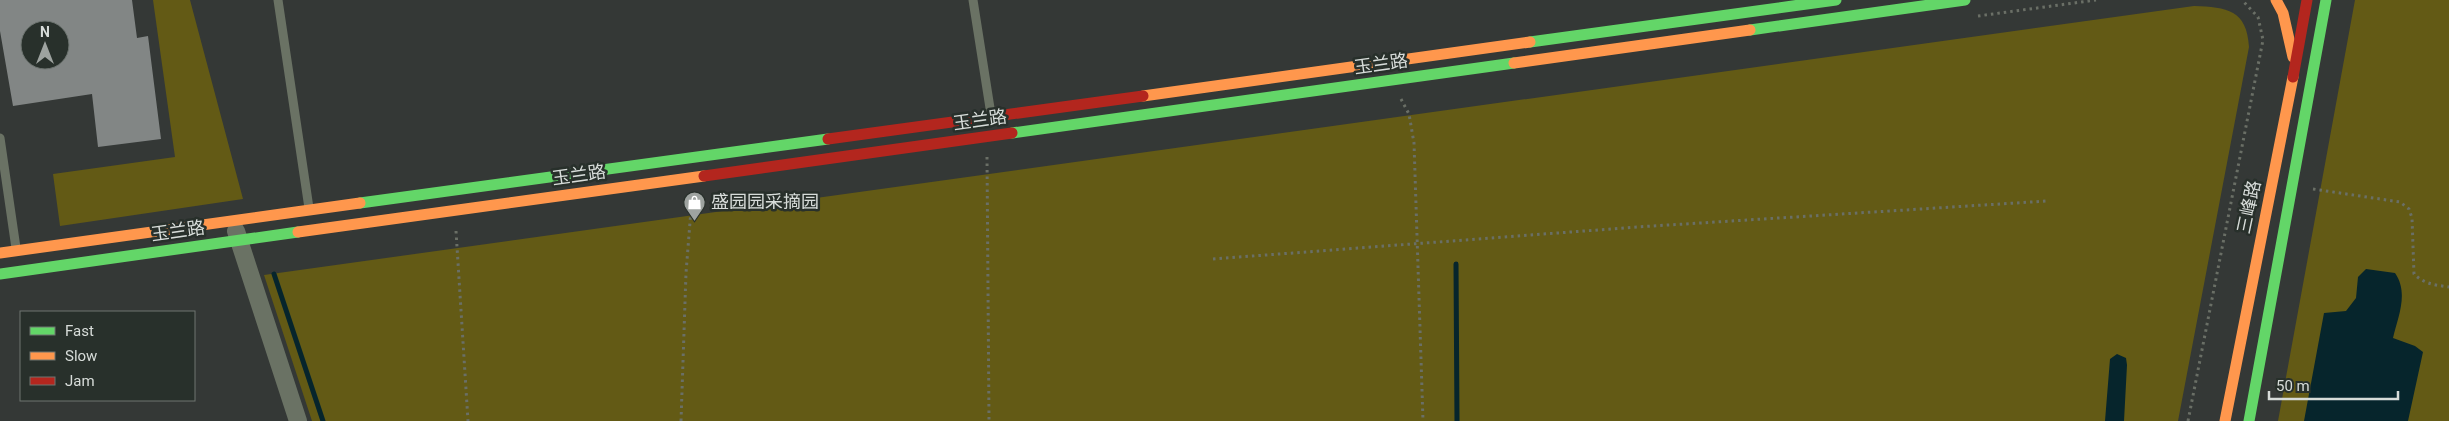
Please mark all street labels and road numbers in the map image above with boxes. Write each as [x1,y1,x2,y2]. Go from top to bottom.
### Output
street label: 玉兰路 [1353,49,1409,78]
street label: 玉兰路 [952,105,1008,134]
street label: 玉兰路 [551,160,607,189]
street label: 三峰路 [2233,178,2264,235]
street label: 玉兰路 [150,216,206,245]

